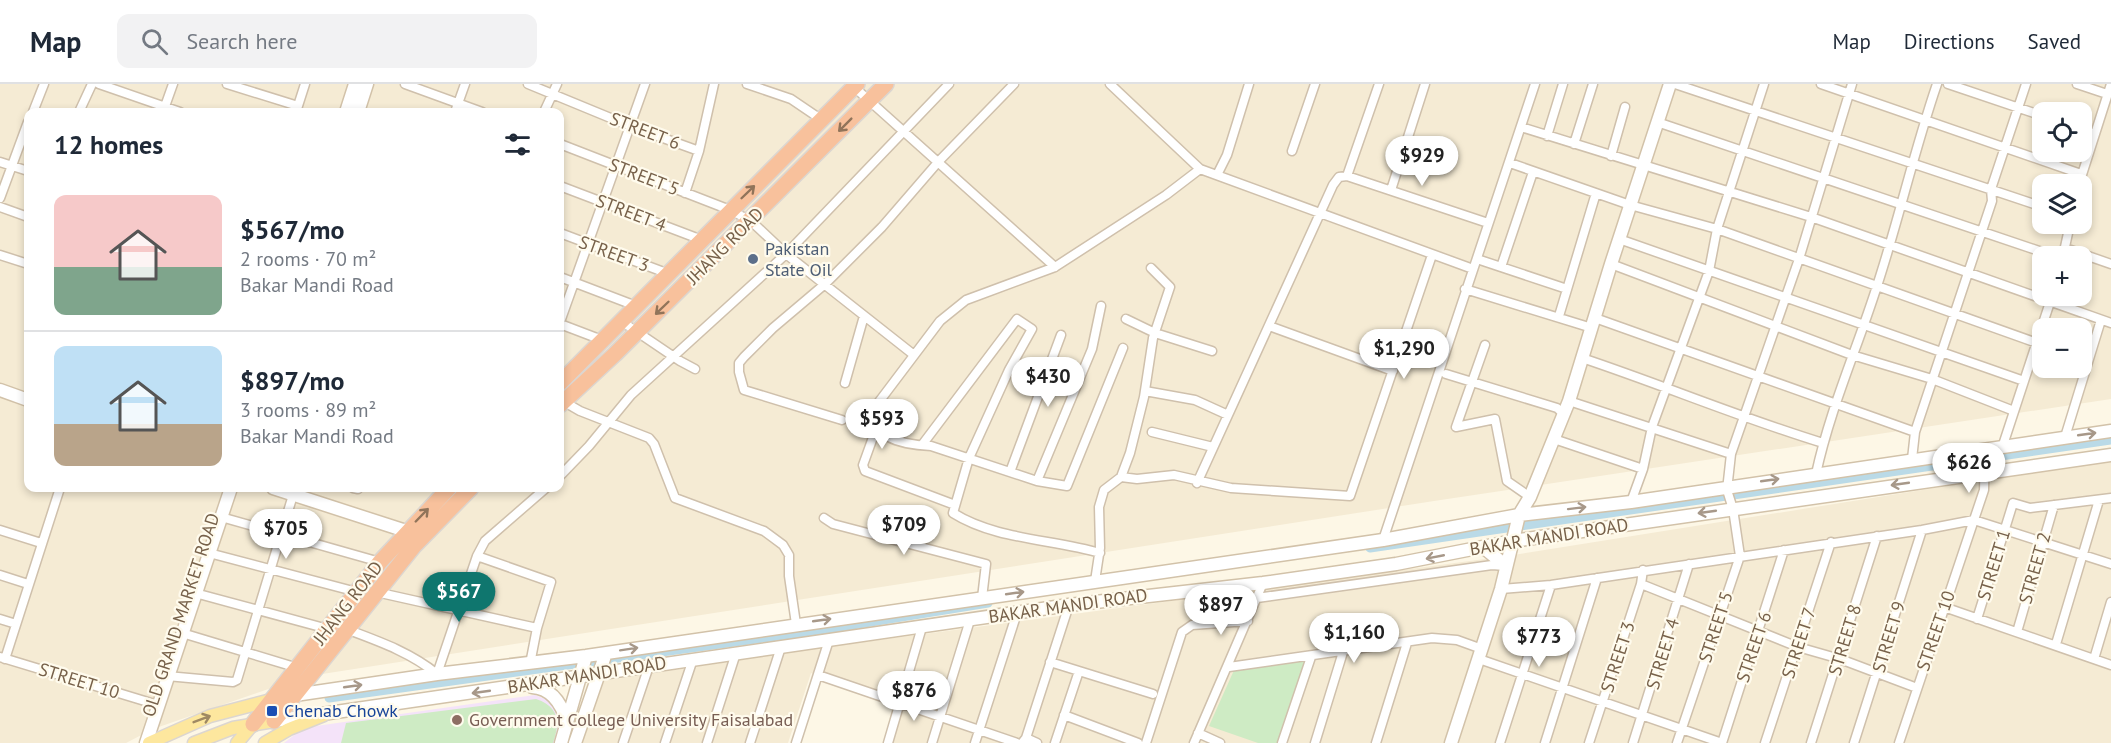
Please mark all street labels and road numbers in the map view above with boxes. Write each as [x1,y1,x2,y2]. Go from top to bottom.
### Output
street label: STREET 6 [607,107,684,154]
street label: STREET 5 [606,153,683,200]
street label: STREET 4 [593,189,670,236]
street label: JHANG ROAD [680,202,768,290]
street label: STREET 3 [576,230,653,277]
street label: OLD GRAND MARKET ROAD [137,510,224,720]
street label: BAKAR MANDI ROAD [1468,513,1630,560]
street label: STREET 1 [1972,526,2015,603]
street label: STREET 2 [2013,529,2056,606]
street label: JHANG ROAD [307,556,387,650]
street label: BAKAR MANDI ROAD [987,583,1149,628]
street label: STREET 5 [1693,588,1738,665]
street label: STREET 10 [1911,588,1960,674]
street label: STREET 9 [1867,598,1910,675]
street label: STREET 8 [1823,601,1866,678]
street label: STREET 7 [1776,604,1821,681]
street label: STREET 6 [1731,608,1776,685]
street label: STREET 4 [1641,615,1684,692]
street label: STREET 3 [1595,618,1640,695]
street label: BAKAR MANDI ROAD [506,651,668,698]
street label: STREET 10 [36,657,122,704]

